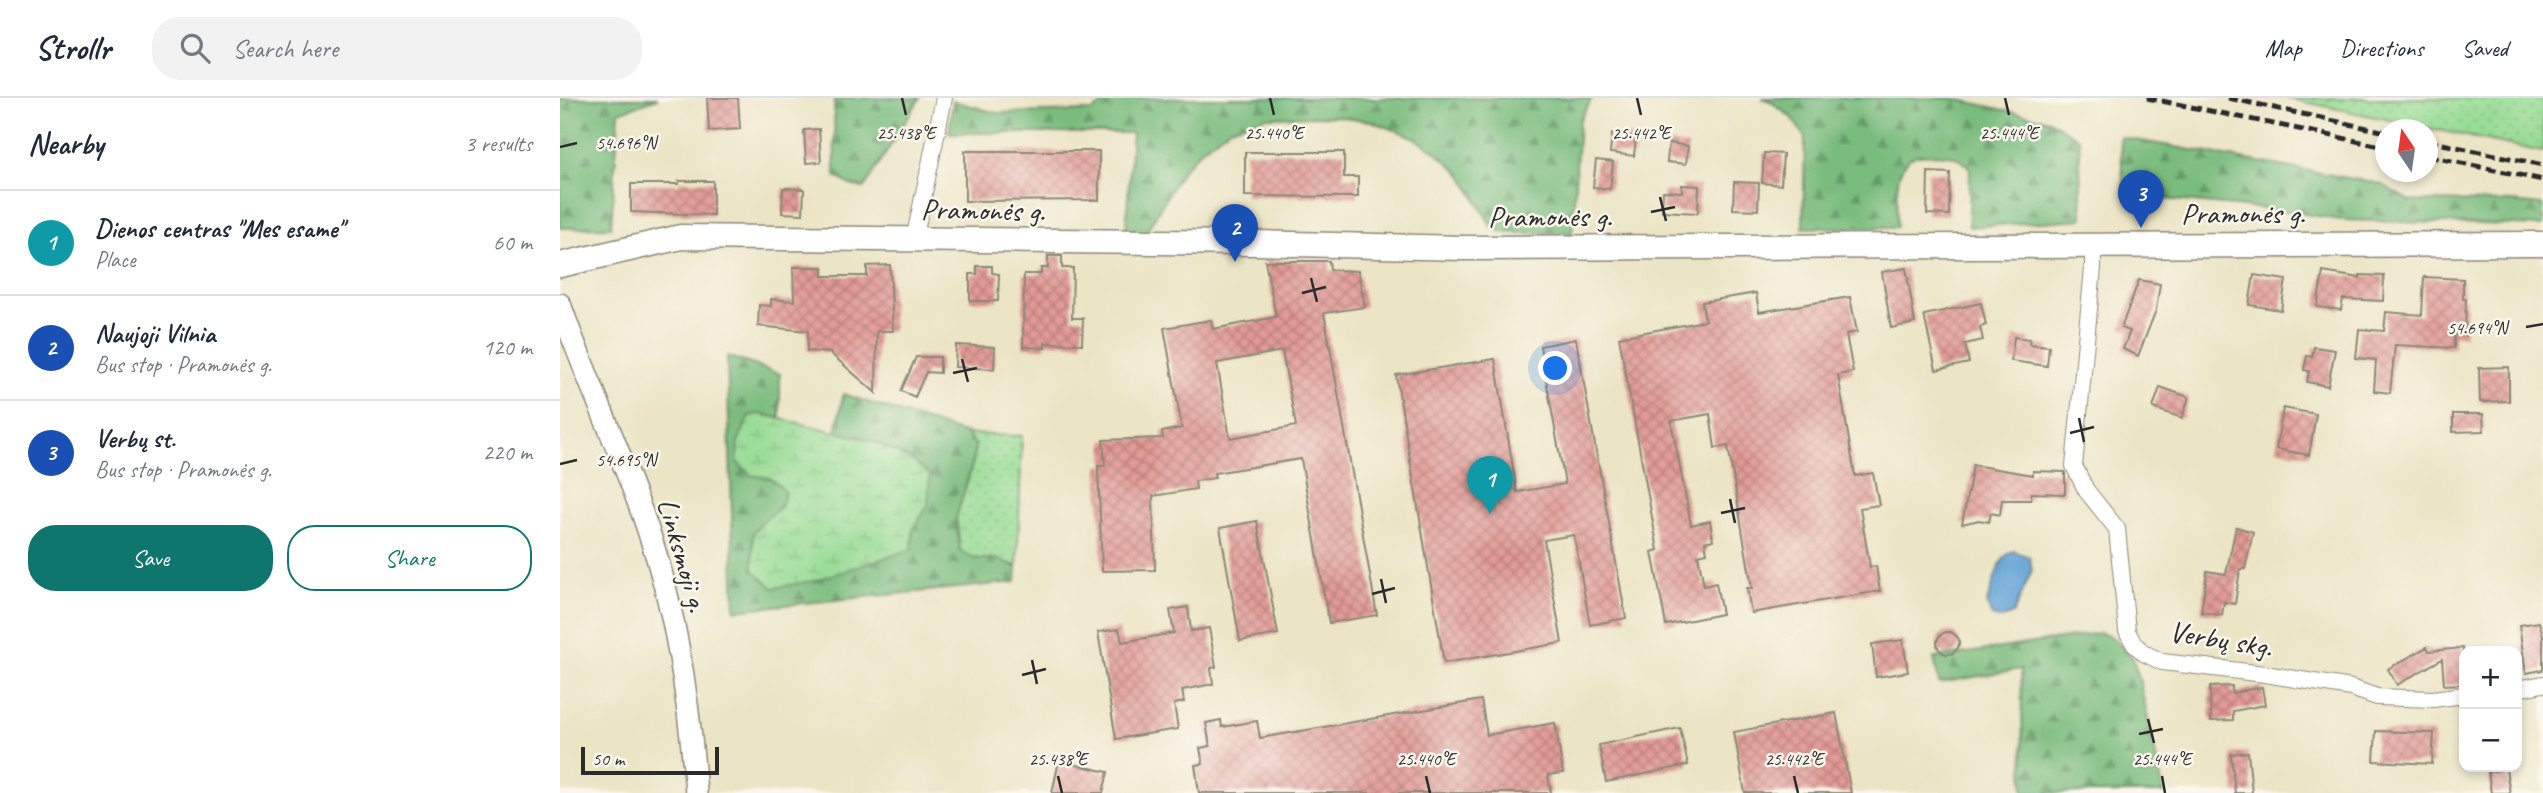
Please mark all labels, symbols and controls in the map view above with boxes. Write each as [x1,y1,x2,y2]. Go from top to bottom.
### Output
search box [152,17,642,80]
text: Strollr [35,27,110,69]
icon: search [176,29,214,67]
text: Search here [232,32,338,65]
text: Map [2265,33,2302,63]
text: Directions [2340,33,2423,63]
text: Saved [2461,33,2508,63]
north arrow [2375,119,2438,182]
text: 25.438°E [877,122,938,144]
text: 25.440°E [1245,122,1306,144]
text: 25.442°E [1612,122,1673,144]
text: 25.444°E [1980,122,2041,144]
text: Nearby [28,125,104,163]
text: 3 results [465,129,532,158]
text: 54.696°N [596,132,659,154]
pin: 3 [2118,170,2164,228]
street label: Pramonės g. [921,190,1045,230]
street label: Pramonės g. [2181,194,2305,232]
street label: Pramonės g. [1488,197,1612,235]
pin: 2 [1212,204,1258,262]
text: Dienos centras "Mes esame" [95,212,343,245]
text: 1 [46,228,56,257]
text: 60 m [493,228,532,257]
text: Place [95,245,135,274]
text: Naujoji Vilnia [95,317,215,350]
text: 54.694°N [2447,317,2510,339]
text: 2 [46,333,56,362]
text: 120 m [483,333,532,362]
text: Bus stop · Pramonės g. [95,350,272,379]
your location [1538,351,1572,385]
text: Verbų st. [95,422,175,455]
text: 3 [46,438,56,467]
text: 220 m [483,438,532,467]
text: 54.695°N [596,449,659,471]
text: Bus stop · Pramonės g. [95,455,272,484]
pin: 1 [1467,456,1513,514]
street label: Linksmoji g. [649,494,717,616]
button: Save [28,525,273,591]
button: Share [287,525,532,591]
street label: Verbų skg. [2167,612,2275,666]
map controls [2459,646,2522,772]
button: + [2459,646,2522,709]
button: − [2459,709,2522,772]
scale bar [581,744,719,776]
text: 50 m [592,747,624,771]
text: 25.438°E [1029,748,1090,770]
text: 25.440°E [1397,748,1458,770]
text: 25.442°E [1765,748,1826,770]
text: 25.444°E [2133,748,2194,770]

